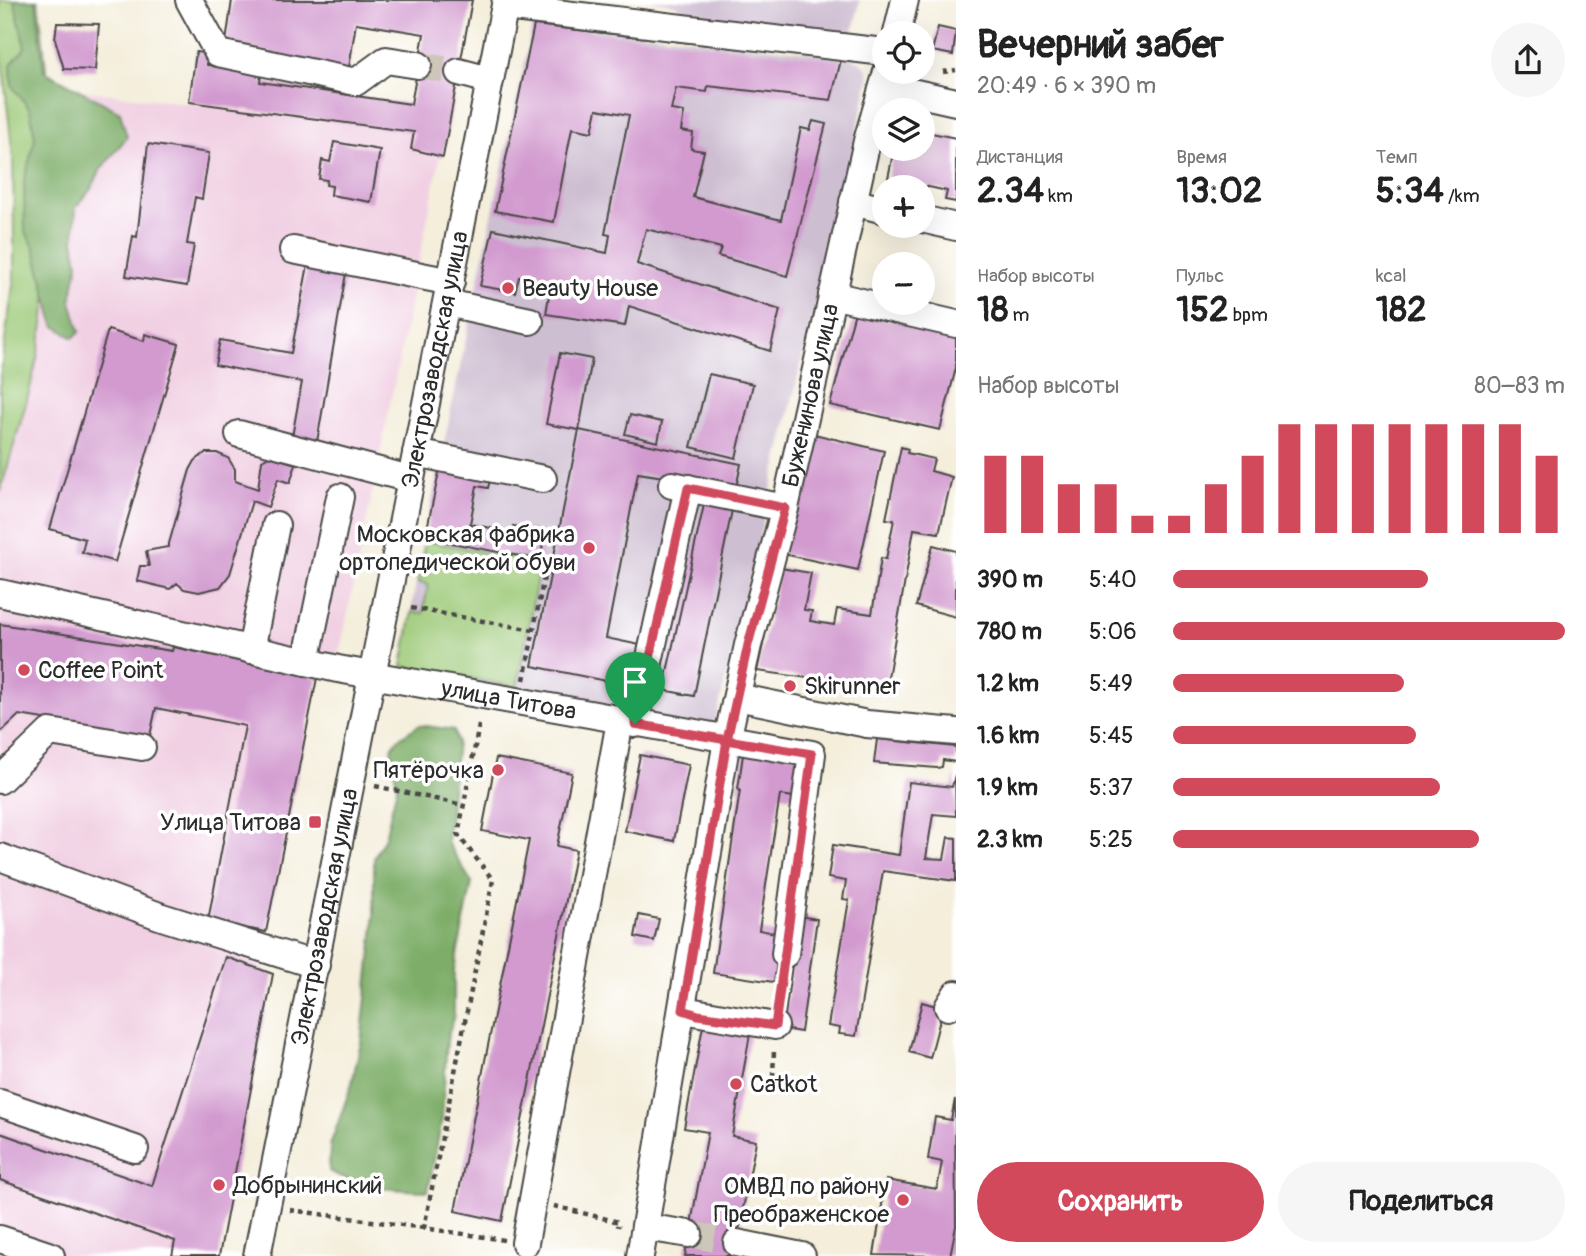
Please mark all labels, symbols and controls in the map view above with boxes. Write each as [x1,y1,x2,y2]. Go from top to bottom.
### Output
map controls [872,21,935,315]
button: locate [872,21,935,84]
text: Вечерний забег [977,21,1224,69]
button: share [1491,23,1565,97]
text: 20:49 · 6 × 390 m [977,71,1156,100]
button: layers [872,98,935,161]
text: Дистанция [977,145,1063,169]
text: Время [1176,145,1227,169]
text: Темп [1376,145,1418,169]
text: 2.34 [977,169,1044,213]
text: 13:02 [1176,169,1262,213]
text: 5:34 [1376,169,1444,213]
button: + [872,175,935,238]
text: km [1044,184,1073,208]
text: /km [1444,184,1480,208]
street label: Электрозаводская улица [395,228,474,490]
button: − [872,252,935,315]
text: Набор высоты [977,264,1095,288]
text: Пульс [1176,264,1224,288]
text: kcal [1376,264,1407,288]
place label: Beauty House [522,274,658,303]
marker: Beauty House [500,280,516,296]
text: 18 [977,288,1008,332]
text: 152 [1176,288,1229,332]
text: 182 [1376,288,1427,332]
street label: Буженинова улица [776,301,845,490]
text: m [1008,303,1029,327]
text: bpm [1229,303,1268,327]
text: Набор высоты [977,371,1119,400]
text: 80–83 m [1474,371,1565,400]
place label: Московская фабрика ортопедической обуви [339,520,575,577]
marker: Московская фабрика ортопедической обуви [581,540,597,556]
text: 390 m [977,565,1043,594]
text: 5:40 [1089,565,1137,594]
text: 780 m [977,617,1042,646]
text: 5:06 [1089,617,1137,646]
pin [605,652,665,724]
place label: Coffee Point [38,656,164,685]
marker: Coffee Point [16,662,32,678]
icon: arrive [616,663,654,701]
text: 1.2 km [977,669,1039,698]
text: 5:49 [1089,669,1133,698]
place label: Skirunner [804,672,901,701]
street label: улица Титова [438,673,579,726]
marker: Skirunner [782,678,798,694]
text: 1.6 km [977,721,1039,750]
text: 5:45 [1089,721,1133,750]
place label: Пятёрочка [373,756,484,785]
marker: Пятёрочка [490,762,506,778]
text: 1.9 km [977,773,1038,802]
text: 5:37 [1089,773,1133,802]
street label: Электрозаводская улица [285,786,364,1048]
place label: Улица Титова [160,808,301,837]
marker: Улица Титова [307,814,323,830]
text: 2.3 km [977,825,1043,854]
text: 5:25 [1089,825,1133,854]
place label: Catkot [750,1070,818,1099]
marker: Catkot [728,1076,744,1092]
button: Сохранить [977,1162,1264,1242]
button: Поделиться [1278,1162,1565,1242]
place label: Добрынинский [232,1171,382,1200]
place label: ОМВД по району Преображенское [714,1172,889,1229]
marker: Добрынинский [211,1177,227,1193]
marker: ОМВД по району Преображенское [895,1192,911,1208]

